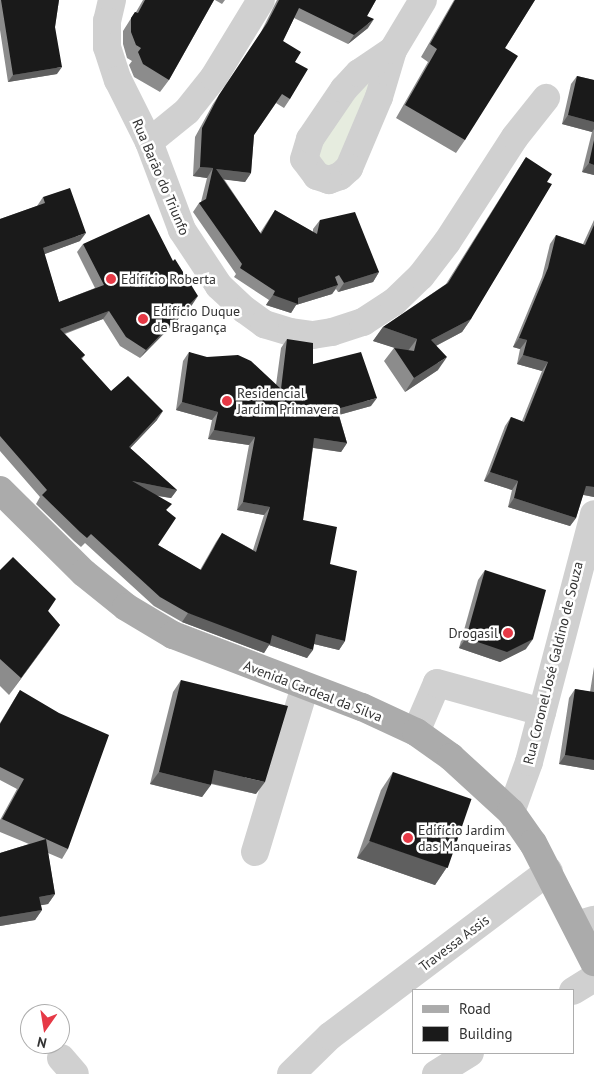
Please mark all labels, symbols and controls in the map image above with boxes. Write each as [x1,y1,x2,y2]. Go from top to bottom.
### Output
street label: Rua Barão do Triunfo [129,116,193,238]
place label: Edifício Roberta [121,271,216,287]
marker: Edifício Roberta [105,273,117,285]
place label: Edifício Duque de Bragança [153,303,240,336]
marker: Edifício Duque de Bragança [137,313,149,325]
place label: Residencial Jardim Primavera [237,385,339,418]
marker: Residencial Jardim Primavera [221,395,233,407]
street label: Rua Coronel José Galdino de Souza [520,560,586,766]
place label: Drogasil [448,625,498,641]
marker: Drogasil [502,627,514,639]
street label: Avenida Cardeal da Silva [241,657,385,725]
place label: Edifício Jardim das Manqueiras [418,822,511,854]
marker: Edifício Jardim das Manqueiras [402,832,414,844]
street label: Travessa Assis [415,911,493,975]
legend [412,989,574,1054]
text: Road [459,999,491,1018]
north arrow [20,1004,70,1054]
text: Building [459,1024,513,1043]
text: N [35,1033,48,1052]

